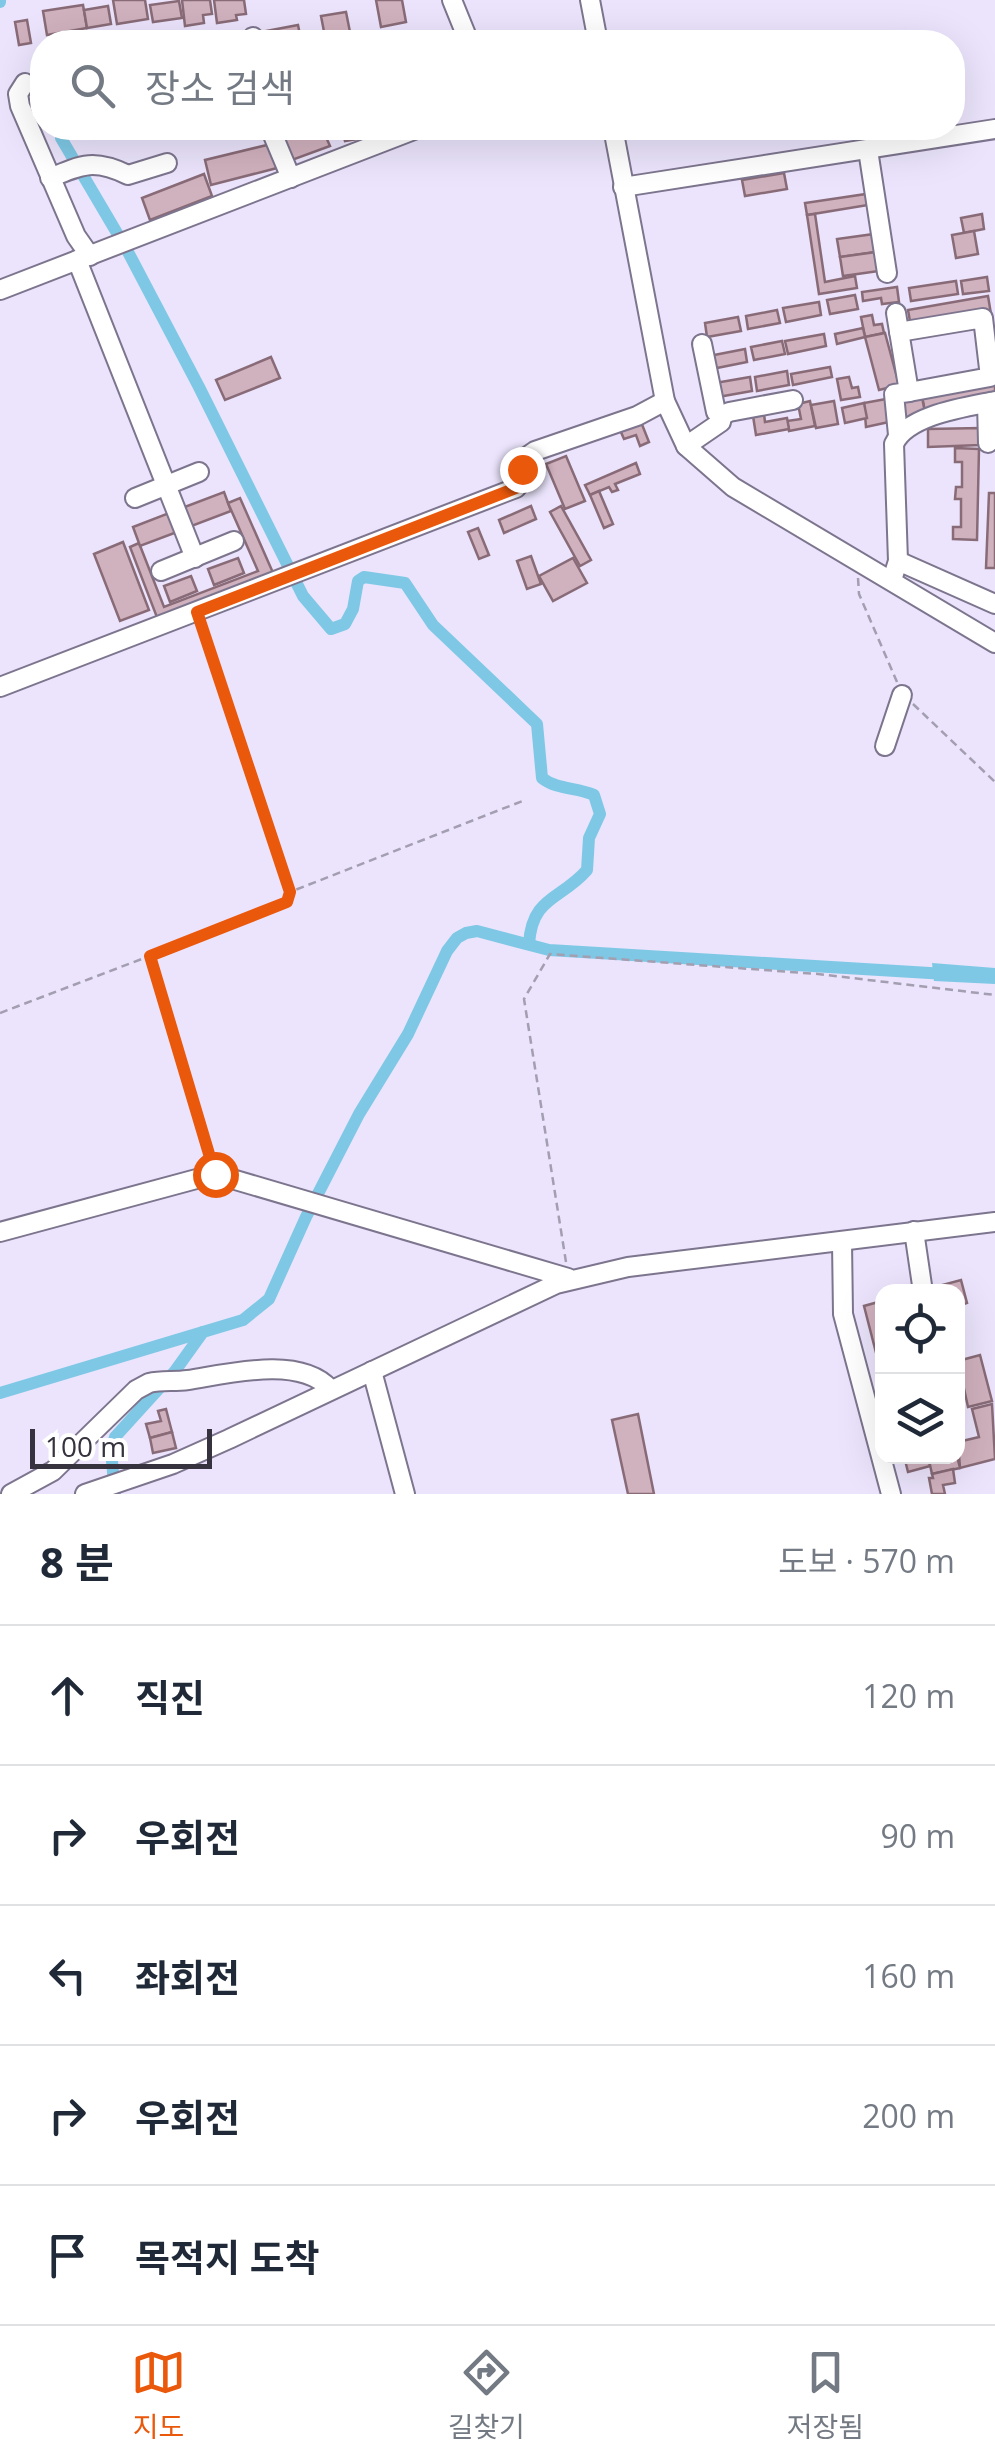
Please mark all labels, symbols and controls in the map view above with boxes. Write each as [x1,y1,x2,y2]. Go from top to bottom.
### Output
search box [30,30,965,140]
icon: search [65,58,120,113]
text: 장소 검색 [145,61,295,113]
route end [500,447,546,493]
route start [193,1152,239,1198]
map controls [875,1284,965,1464]
button: locate [875,1284,965,1374]
button: layers [875,1374,965,1464]
scale bar [30,1424,212,1468]
text: 100 m [45,1427,126,1465]
text: 8 분 [40,1533,114,1590]
text: 도보 · 570 m [778,1539,955,1582]
icon: ahead [40,1668,95,1723]
text: 직진 [135,1671,205,1723]
text: 120 m [862,1674,955,1717]
icon: right [40,1808,95,1863]
text: 우회전 [135,1811,240,1863]
text: 90 m [880,1814,955,1857]
icon: left [40,1948,95,2003]
text: 좌회전 [135,1951,240,2003]
text: 160 m [862,1954,955,1997]
icon: right [40,2088,95,2143]
text: 우회전 [135,2091,240,2143]
text: 200 m [862,2094,955,2137]
icon: arrive [40,2228,95,2283]
text: 목적지 도착 [135,2231,320,2283]
tab: 지도 [131,2345,186,2445]
tab: 길찾기 [448,2345,525,2445]
tab: 저장됨 [787,2345,864,2445]

